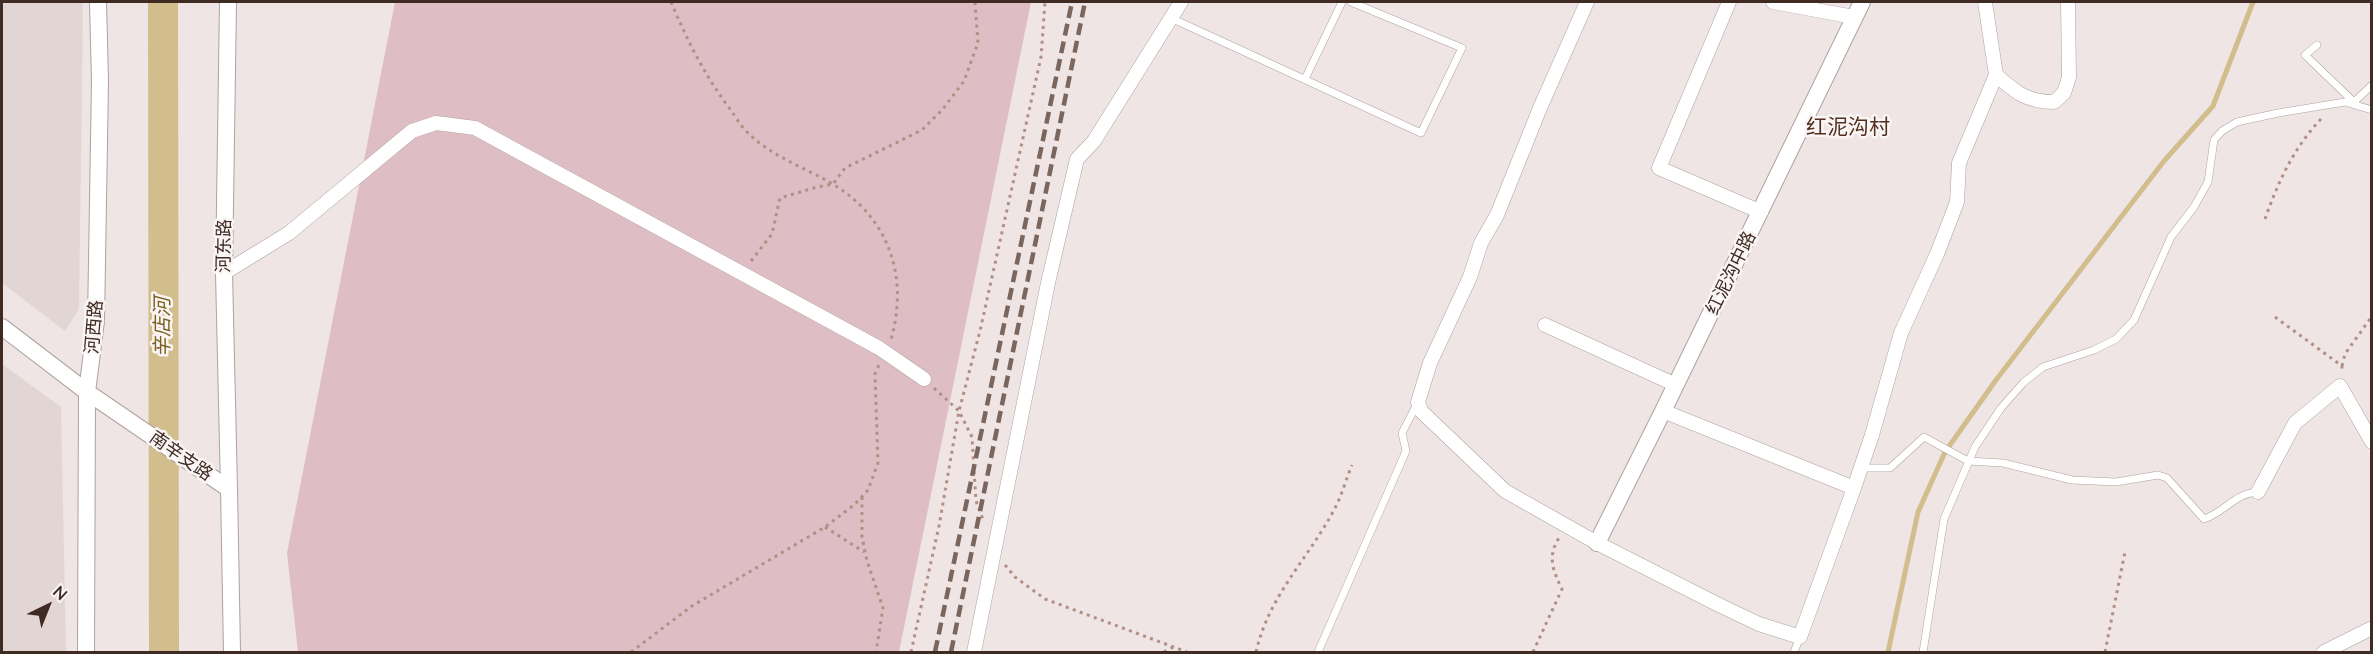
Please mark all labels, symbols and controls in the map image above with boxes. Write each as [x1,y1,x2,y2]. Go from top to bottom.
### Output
district label: 红泥沟村 [1806,114,1890,140]
street label: 河东路 [213,219,235,273]
street label: 红泥沟中路 [1702,228,1760,318]
water label: 辛店河 [151,297,175,357]
street label: 河西路 [81,299,107,355]
street label: 南辛支路 [145,427,217,485]
north arrow [18,576,78,636]
text: N [50,581,72,604]

